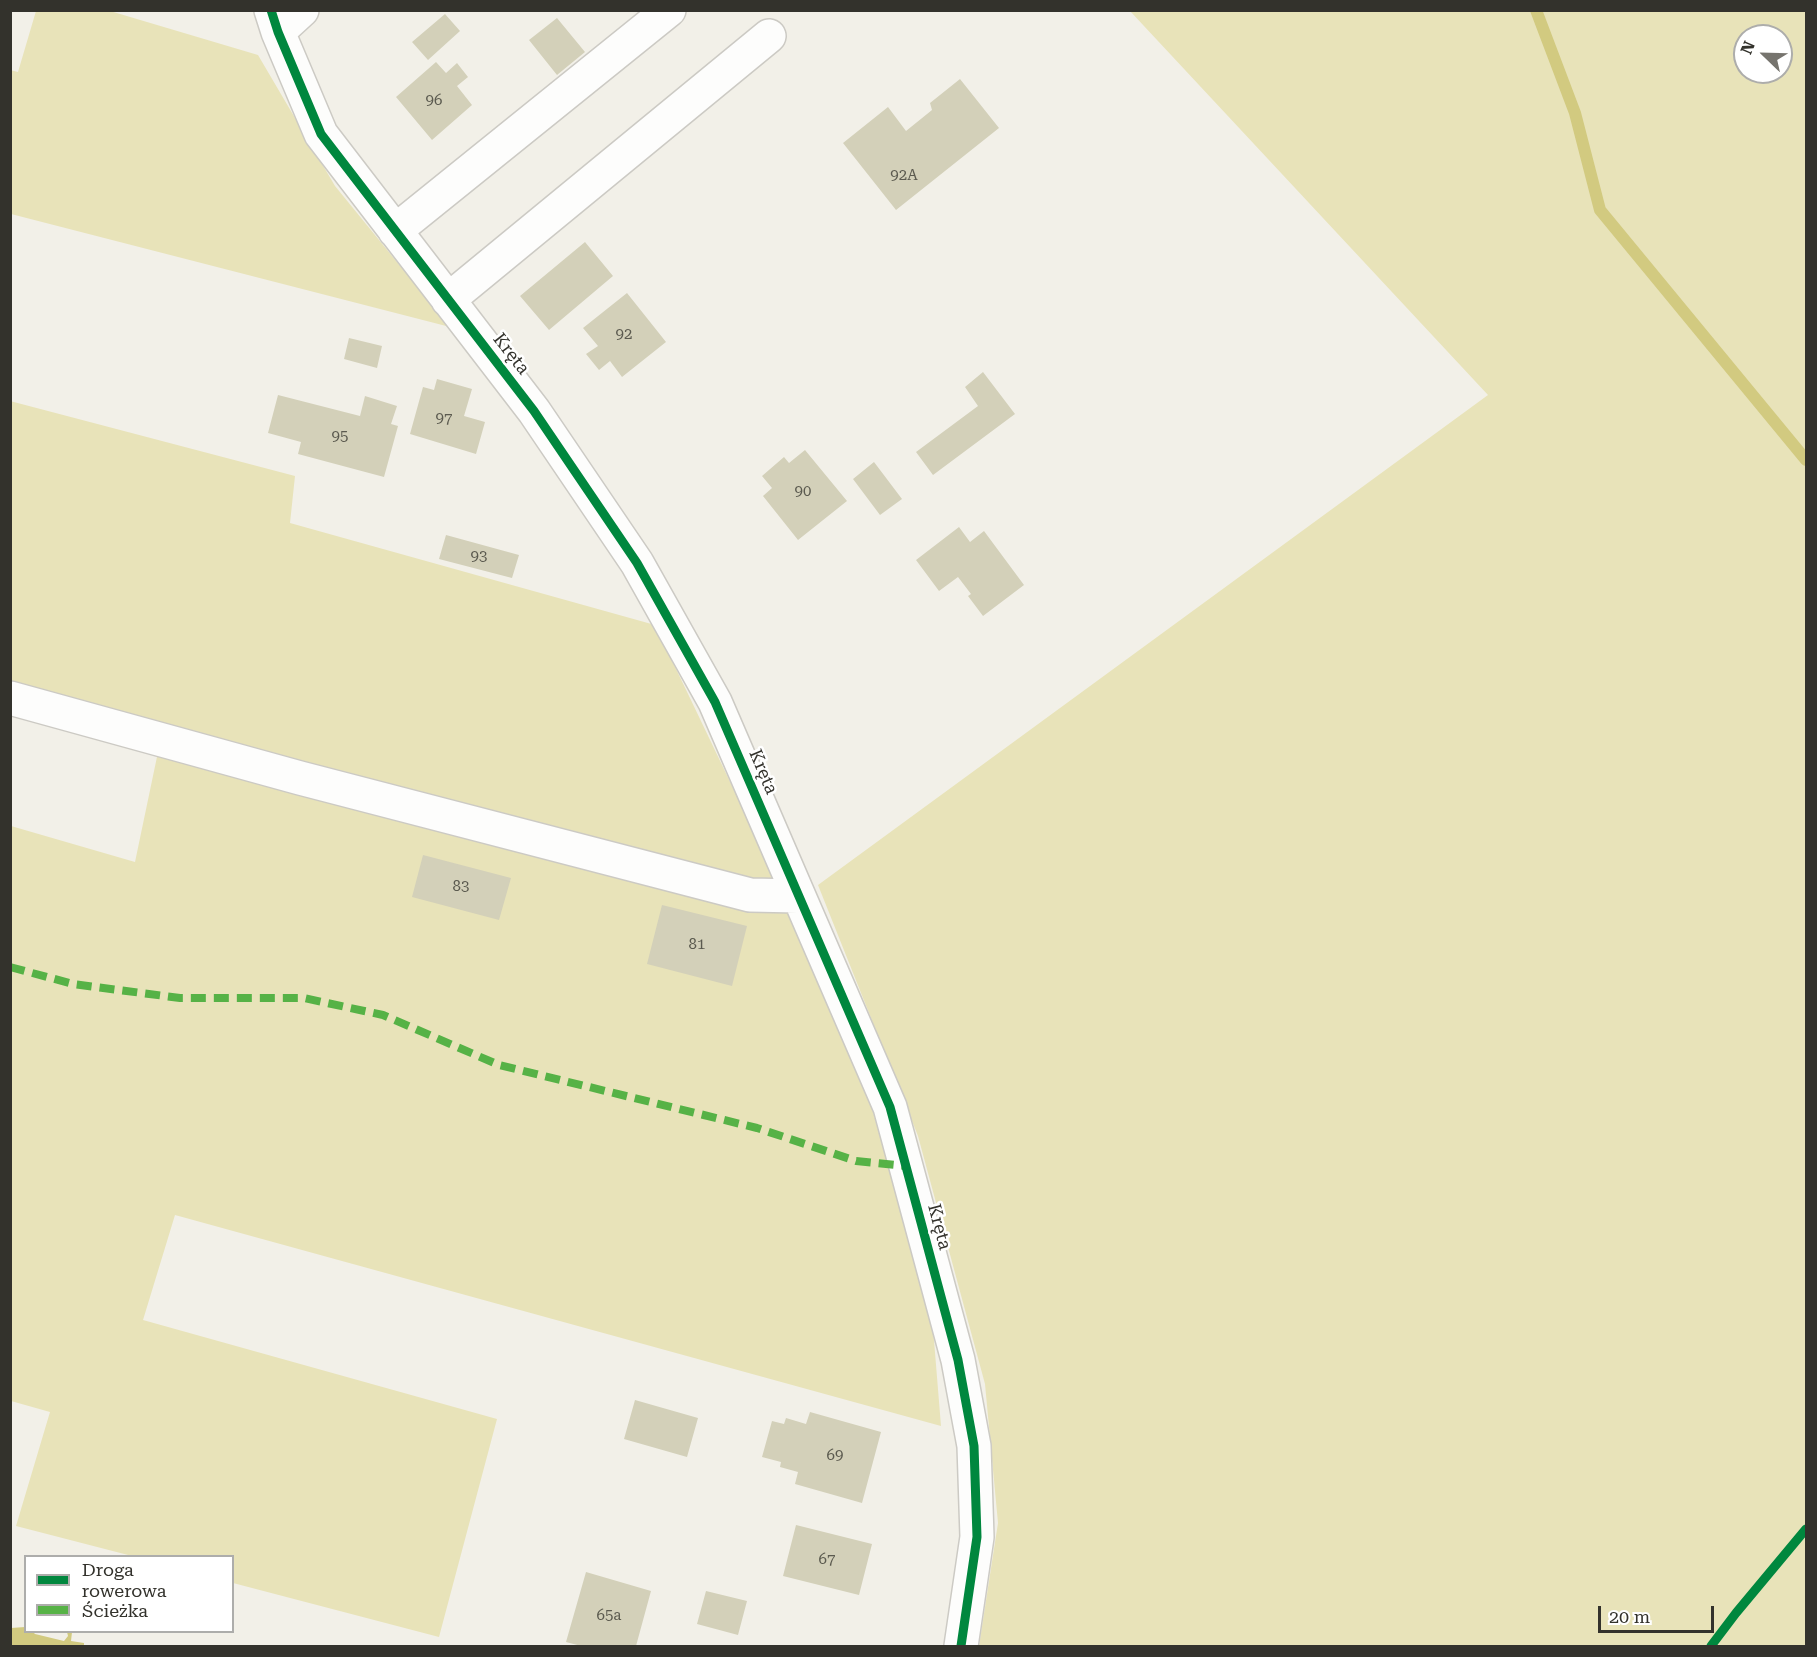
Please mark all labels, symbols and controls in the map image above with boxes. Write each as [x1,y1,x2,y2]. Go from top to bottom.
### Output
north arrow [1733,24,1793,84]
text: N [1737,38,1759,57]
house number: 96 [426,92,442,110]
house number: 92A [890,167,918,185]
house number: 92 [616,326,632,344]
street label: Kręta [488,329,534,379]
house number: 97 [436,410,452,428]
house number: 95 [332,428,348,446]
house number: 90 [795,483,811,501]
house number: 93 [471,548,487,566]
street label: Kręta [744,746,782,798]
house number: 83 [453,878,469,896]
house number: 81 [689,936,705,954]
street label: Kręta [923,1202,955,1252]
house number: 69 [827,1447,843,1465]
house number: 67 [819,1551,835,1569]
legend [24,1555,234,1633]
text: Droga rowerowa [82,1559,166,1601]
scale bar [1601,1594,1716,1632]
text: Ścieżka [82,1600,148,1621]
text: 20 m [1609,1606,1650,1627]
house number: 65a [597,1607,621,1625]

